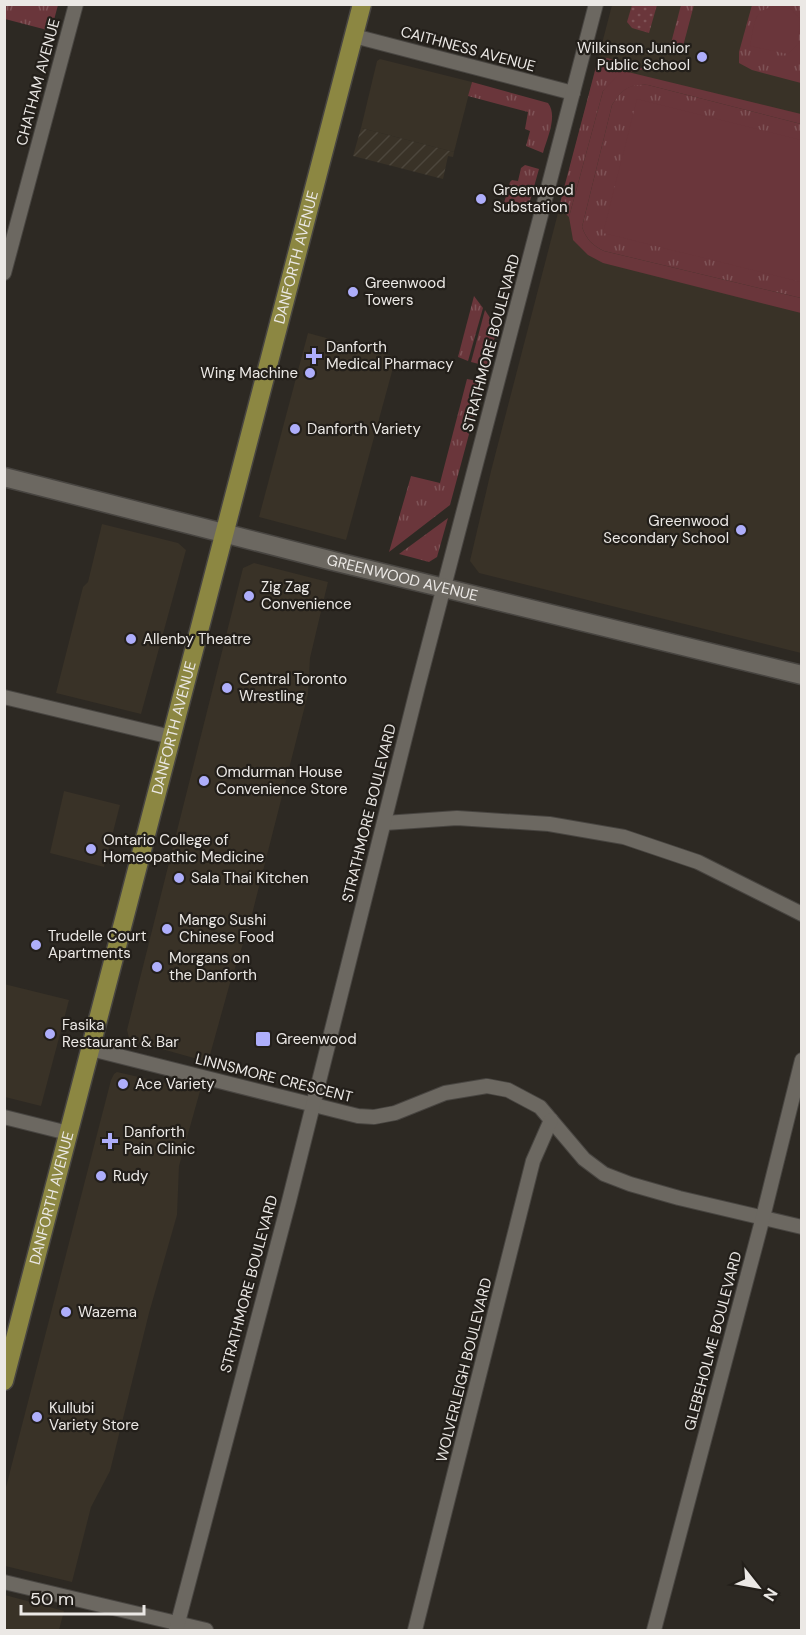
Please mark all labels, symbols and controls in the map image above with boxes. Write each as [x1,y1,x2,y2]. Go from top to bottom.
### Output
street label: CHATHAM AVENUE [11,16,65,148]
street label: CAITHNESS AVENUE [399,21,537,77]
place label: Wilkinson Junior Public School [577,38,690,75]
marker: Wilkinson Junior Public School [695,50,709,64]
place label: Greenwood Substation [493,180,574,217]
street label: DANFORTH AVENUE [269,189,323,326]
marker: Greenwood Substation [474,192,488,206]
street label: STRATHMORE BOULEVARD [458,252,524,434]
place label: Greenwood Towers [365,273,446,310]
marker: Greenwood Towers [346,285,360,299]
place label: Danforth Medical Pharmacy [326,337,454,374]
marker: Danforth Medical Pharmacy [307,349,321,363]
place label: Wing Machine [200,363,298,383]
marker: Wing Machine [303,366,317,380]
place label: Danforth Variety [307,419,421,439]
marker: Danforth Variety [288,422,302,436]
place label: Greenwood Secondary School [603,511,729,548]
marker: Greenwood Secondary School [734,523,748,537]
street label: GREENWOOD AVENUE [325,550,480,606]
place label: Zig Zag Convenience [261,577,352,614]
marker: Zig Zag Convenience [242,589,256,603]
place label: Allenby Theatre [143,629,251,649]
marker: Allenby Theatre [124,632,138,646]
street label: DANFORTH AVENUE [147,659,201,796]
place label: Central Toronto Wrestling [239,669,347,706]
marker: Central Toronto Wrestling [220,681,234,695]
street label: STRATHMORE BOULEVARD [337,722,401,904]
place label: Omdurman House Convenience Store [216,762,348,799]
marker: Omdurman House Convenience Store [197,774,211,788]
place label: Ontario College of Homeopathic Medicine [103,830,264,867]
marker: Ontario College of Homeopathic Medicine [84,842,98,856]
place label: Sala Thai Kitchen [191,868,309,888]
marker: Sala Thai Kitchen [172,871,186,885]
place label: Mango Sushi Chinese Food [179,910,274,947]
marker: Mango Sushi Chinese Food [160,922,174,936]
place label: Trudelle Court Apartments [48,926,147,963]
marker: Trudelle Court Apartments [29,938,43,952]
place label: Morgans on the Danforth [169,948,257,985]
marker: Morgans on the Danforth [150,960,164,974]
place label: Fasika Restaurant & Bar [62,1015,179,1052]
marker: Fasika Restaurant & Bar [43,1027,57,1041]
place label: Greenwood [276,1029,357,1049]
marker: Greenwood [254,1030,272,1048]
street label: LINNSMORE CRESCENT [193,1049,355,1107]
place label: Ace Variety [135,1074,215,1094]
marker: Ace Variety [116,1077,130,1091]
place label: Danforth Pain Clinic [124,1122,195,1159]
street label: DANFORTH AVENUE [25,1129,78,1267]
marker: Danforth Pain Clinic [101,1132,119,1150]
place label: Rudy [113,1166,149,1186]
marker: Rudy [94,1169,108,1183]
street label: STRATHMORE BOULEVARD [216,1193,282,1375]
street label: GLEBEHOLME BOULEVARD [679,1249,747,1433]
street label: WOLVERLEIGH BOULEVARD [431,1276,497,1464]
place label: Wazema [78,1302,137,1322]
marker: Wazema [59,1305,73,1319]
place label: Kullubi Variety Store [49,1398,139,1435]
marker: Kullubi Variety Store [30,1410,44,1424]
north arrow [728,1557,788,1617]
scale bar [21,1578,144,1616]
text: N [758,1584,782,1605]
text: 50 m [30,1587,74,1611]

